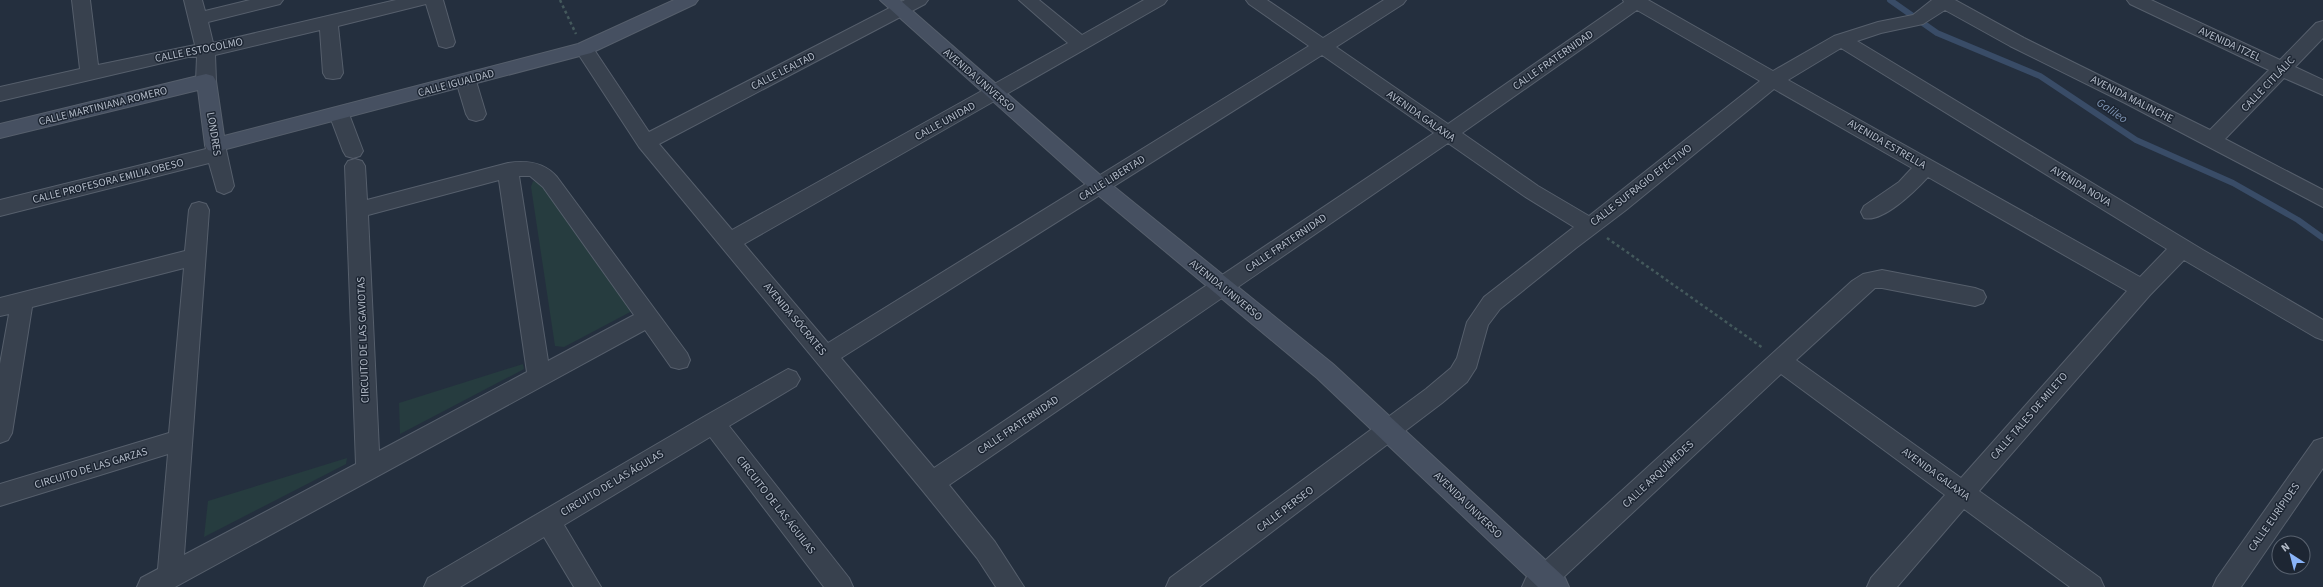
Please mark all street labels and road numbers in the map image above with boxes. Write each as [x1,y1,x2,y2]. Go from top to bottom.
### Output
street label: AVENIDA ITZEL [2196,23,2264,65]
street label: CALLE FRATERNIDAD [1510,26,1597,93]
street label: CALLE ESTOCOLMO [154,34,244,66]
street label: AVENIDA UNIVERSO [940,45,1018,115]
street label: CALLE LEALTAD [748,48,818,94]
street label: CALLE CITLÁLIC [2238,53,2298,115]
street label: CALLE IGUALDAD [416,66,496,100]
street label: AVENIDA MALINCHE [2088,72,2176,126]
street label: CALLE MARTINIANA ROMERO [37,83,169,129]
street label: AVENIDA GALAXIA [1384,87,1458,145]
street label: CALLE UNIDAD [912,98,978,144]
street label: LONDRES [203,111,225,157]
street label: AVENIDA ESTRELLA [1845,115,1929,173]
street label: CALLE SUFRAGIO EFECTIVO [1587,140,1695,230]
street label: CALLE LIBERTAD [1076,151,1148,204]
street label: CALLE PROFESORA EMILIA OBESO [31,155,185,207]
street label: AVENIDA NOVA [2048,162,2114,210]
street label: CALLE FRATERNIDAD [1242,210,1330,276]
street label: AVENIDA UNIVERSO [1186,256,1266,324]
street label: CIRCUITO DE LAS GAVIOTAS [353,276,373,403]
street label: AVENIDA SÓCRATES [760,279,830,359]
street label: CALLE TALES DE MILETO [1987,369,2071,463]
street label: CALLE FRATERNIDAD [974,392,1062,458]
street label: CALLE ARQUÍMEDES [1619,437,1697,511]
street label: CIRCUITO DE LAS GARZAS [33,444,149,492]
street label: AVENIDA GALAXIA [1899,444,1973,504]
street label: CIRCUITO DE LAS ÁGULAS [558,446,666,520]
street label: CIRCUITO DE LAS ÁGUILAS [733,453,819,557]
street label: AVENIDA UNIVERSO [1430,468,1506,542]
street label: CALLE EURÍPIDES [2245,480,2303,554]
street label: CALLE PERSEO [1253,483,1317,535]

